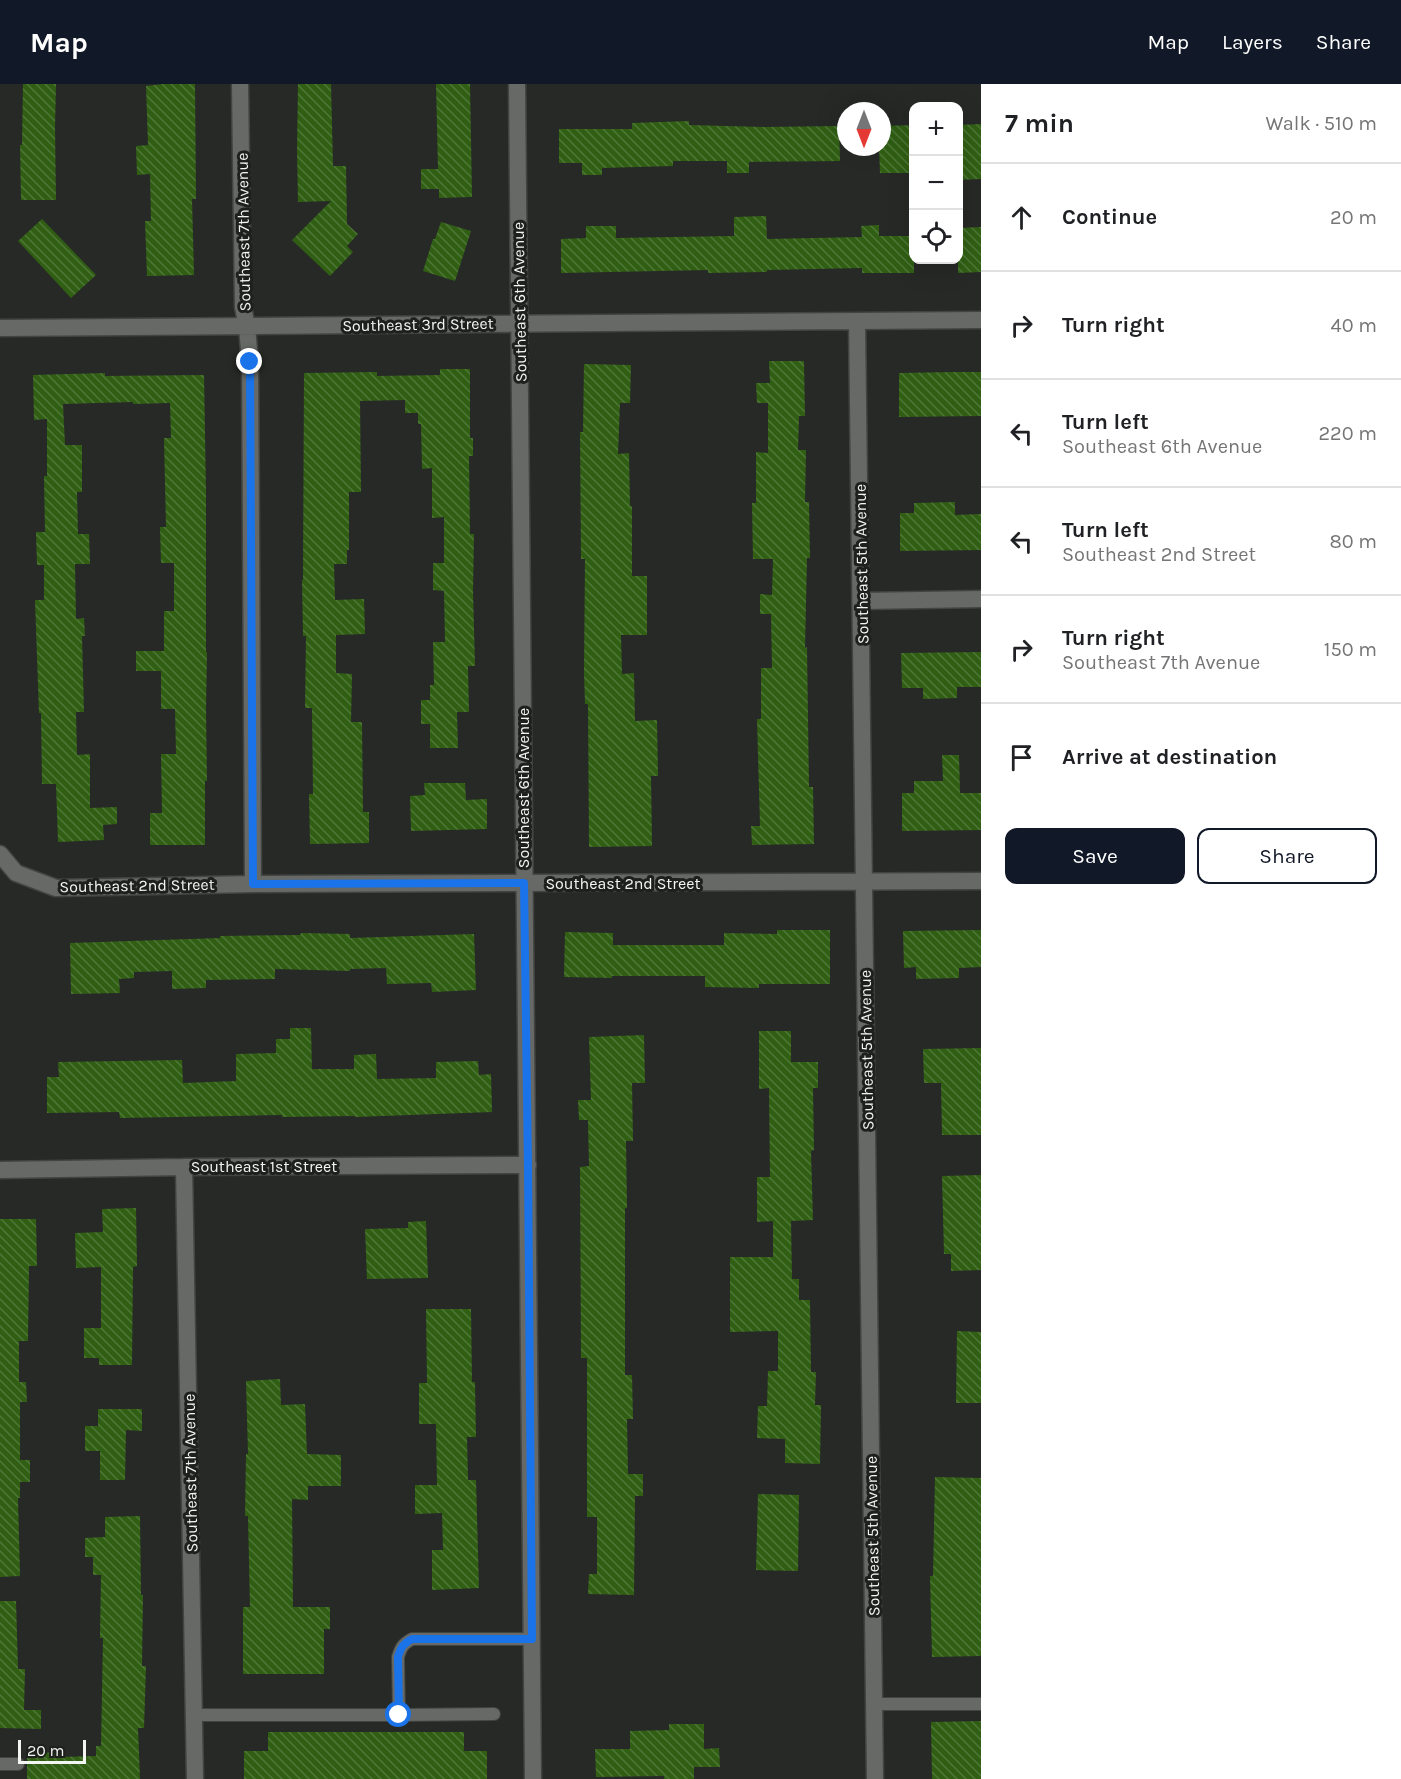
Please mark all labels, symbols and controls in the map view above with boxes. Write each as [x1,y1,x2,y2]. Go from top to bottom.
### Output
text: Map [30,26,88,59]
text: Map [1147,30,1189,54]
text: Layers [1222,30,1283,54]
text: Share [1316,30,1371,54]
north arrow [837,102,891,156]
map controls [909,102,963,264]
button: + [909,102,963,156]
text: 7 min [1005,108,1074,139]
text: Walk · 510 m [1266,112,1377,135]
street label: Southeast 7th Avenue [233,153,254,311]
button: − [909,156,963,210]
icon: ahead [1005,201,1038,234]
text: Continue [1062,204,1157,230]
text: 20 m [1330,206,1377,229]
button: locate [909,210,963,264]
street label: Southeast 6th Avenue [509,222,530,382]
icon: right [1005,309,1038,342]
text: Turn right [1062,312,1165,338]
street label: Southeast 3rd Street [342,314,494,335]
text: 40 m [1331,314,1377,337]
route end [236,348,262,374]
text: Turn left [1062,409,1149,435]
icon: left [1005,417,1038,450]
text: 220 m [1318,422,1377,445]
text: Southeast 6th Avenue [1062,435,1262,458]
street label: Southeast 5th Avenue [851,484,872,644]
text: Turn left [1062,517,1149,543]
icon: left [1005,525,1038,558]
text: 80 m [1329,530,1377,553]
text: Southeast 2nd Street [1062,543,1256,566]
text: Turn right [1062,625,1165,651]
icon: right [1005,633,1038,666]
text: 150 m [1324,638,1377,661]
text: Southeast 7th Avenue [1062,651,1260,674]
street label: Southeast 6th Avenue [514,708,533,868]
icon: arrive [1005,741,1038,774]
text: Arrive at destination [1062,744,1277,770]
button: Save [1005,828,1185,884]
button: Share [1197,828,1377,884]
street label: Southeast 2nd Street [545,874,701,893]
street label: Southeast 2nd Street [59,875,215,896]
street label: Southeast 5th Avenue [856,970,877,1130]
street label: Southeast 1st Street [191,1157,337,1176]
street label: Southeast 7th Avenue [180,1394,201,1552]
street label: Southeast 5th Avenue [862,1456,883,1616]
route start [385,1701,411,1727]
scale bar [18,1737,86,1764]
text: 20 m [27,1741,65,1760]

